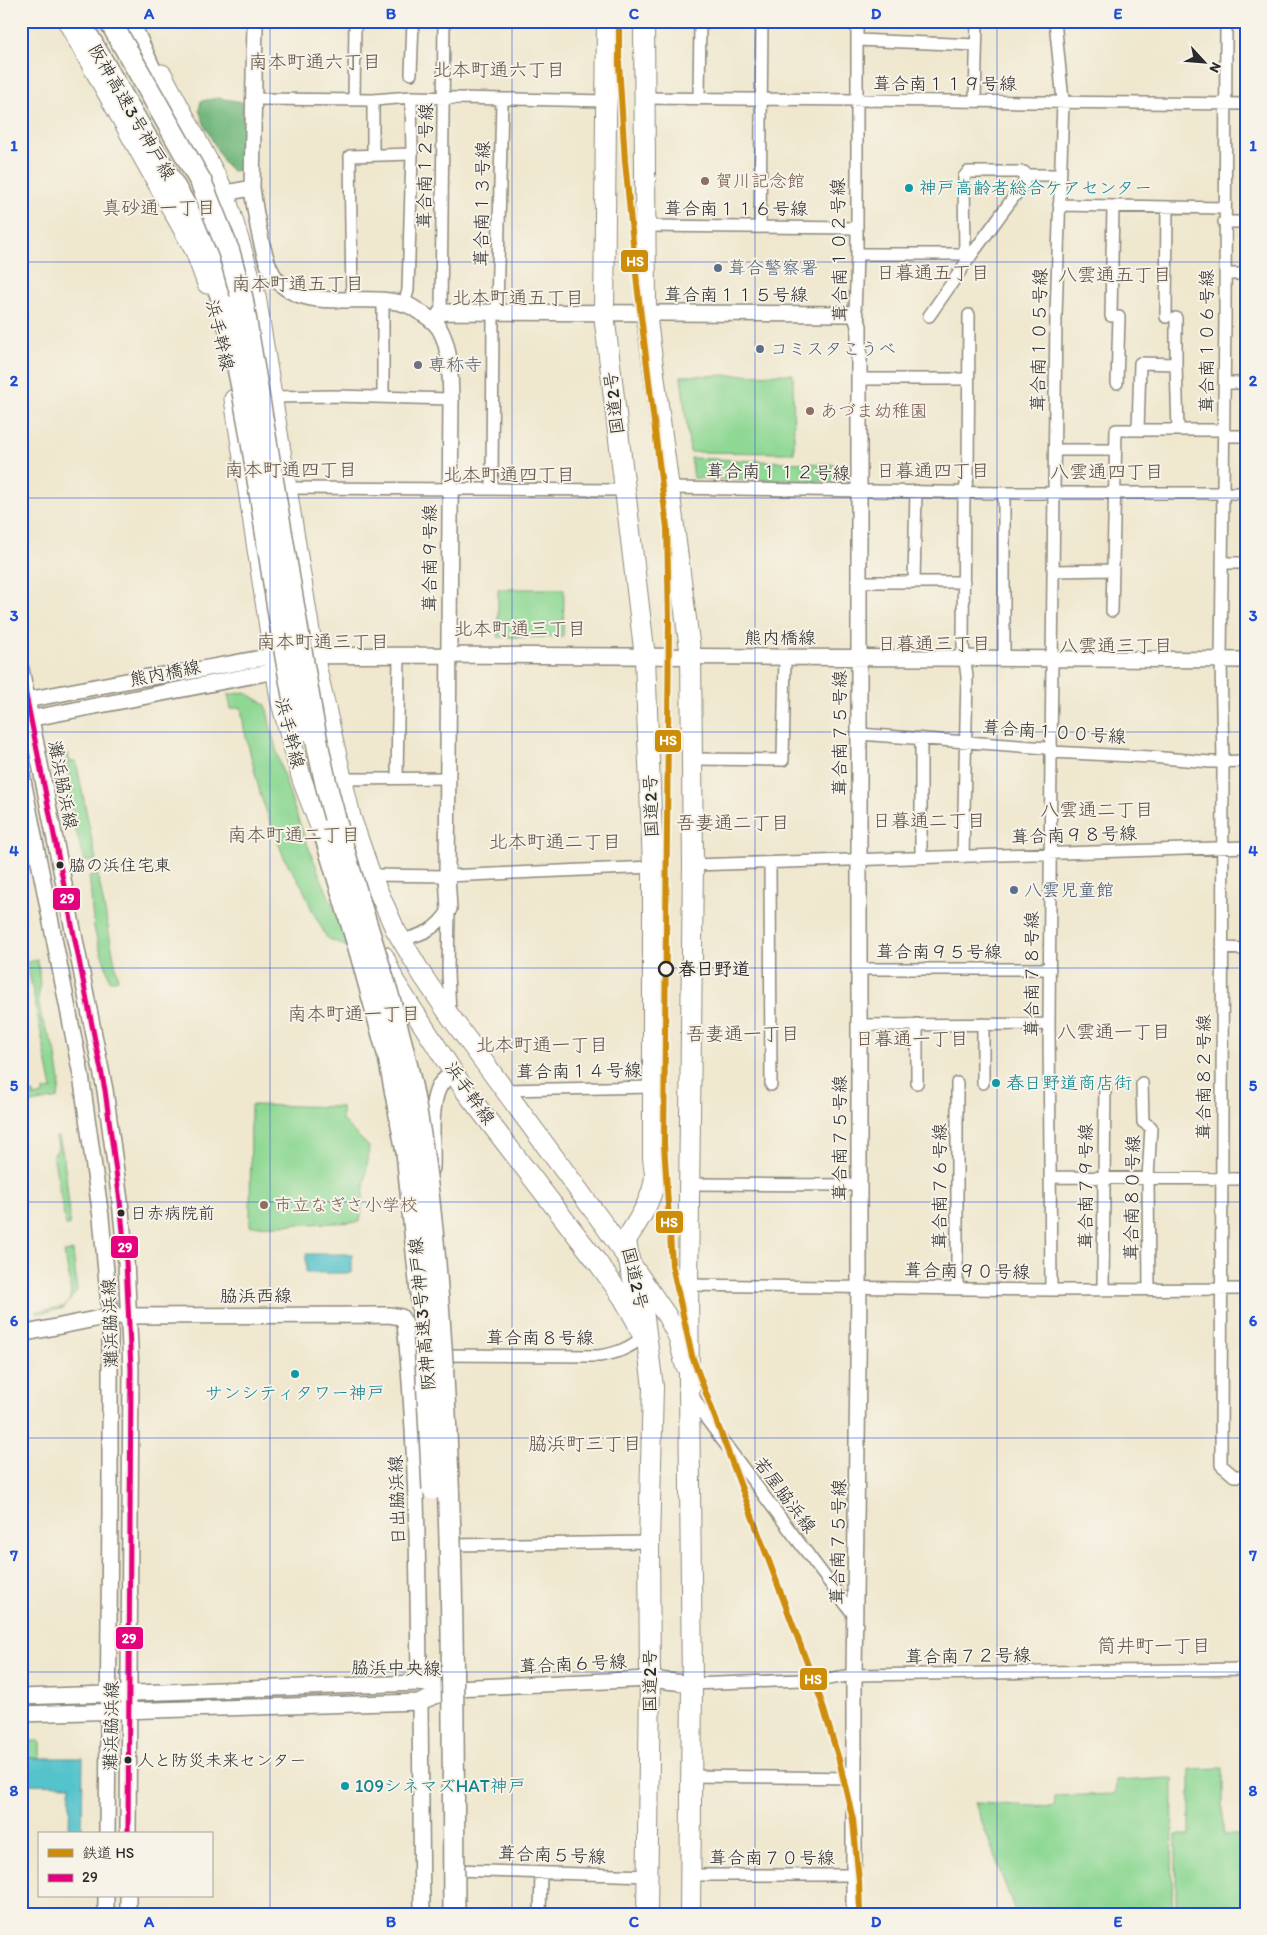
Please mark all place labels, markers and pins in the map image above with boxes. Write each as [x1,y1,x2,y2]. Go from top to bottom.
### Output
place label: 賀川記念館 [715,170,805,192]
marker: 賀川記念館 [699,175,711,187]
place label: 神戸高齢者総合ケアセンター [919,177,1152,199]
marker: 神戸高齢者総合ケアセンター [903,182,915,194]
place label: 葺合警察署 [728,257,818,279]
marker: 葺合警察署 [712,262,724,274]
place label: コミスタこうべ [770,338,896,360]
marker: コミスタこうべ [754,343,766,355]
place label: 専称寺 [428,354,482,376]
marker: 専称寺 [412,359,424,371]
place label: あづま幼稚園 [820,400,928,422]
marker: あづま幼稚園 [804,405,816,417]
place label: 脇の浜住宅東 [69,855,171,875]
marker: 脇の浜住宅東 [55,860,65,870]
place label: 八雲児童館 [1024,879,1114,901]
marker: 八雲児童館 [1008,884,1020,896]
place label: 春日野道 [678,958,750,980]
marker: 春日野道 [658,961,674,977]
place label: 春日野道商店街 [1006,1072,1132,1094]
marker: 春日野道商店街 [990,1077,1002,1089]
place label: 市立なぎさ小学校 [274,1194,418,1216]
marker: 市立なぎさ小学校 [258,1199,270,1211]
place label: 日赤病院前 [130,1203,215,1223]
marker: 日赤病院前 [116,1208,126,1218]
marker: サンシティタワー神戸 [289,1368,301,1380]
place label: サンシティタワー神戸 [205,1382,385,1404]
place label: 人と防災未来センター [137,1750,306,1770]
marker: 人と防災未来センター [123,1755,133,1765]
place label: 109シネマズHAT神戸 [355,1775,526,1797]
marker: 109シネマズHAT神戸 [339,1780,351,1792]

